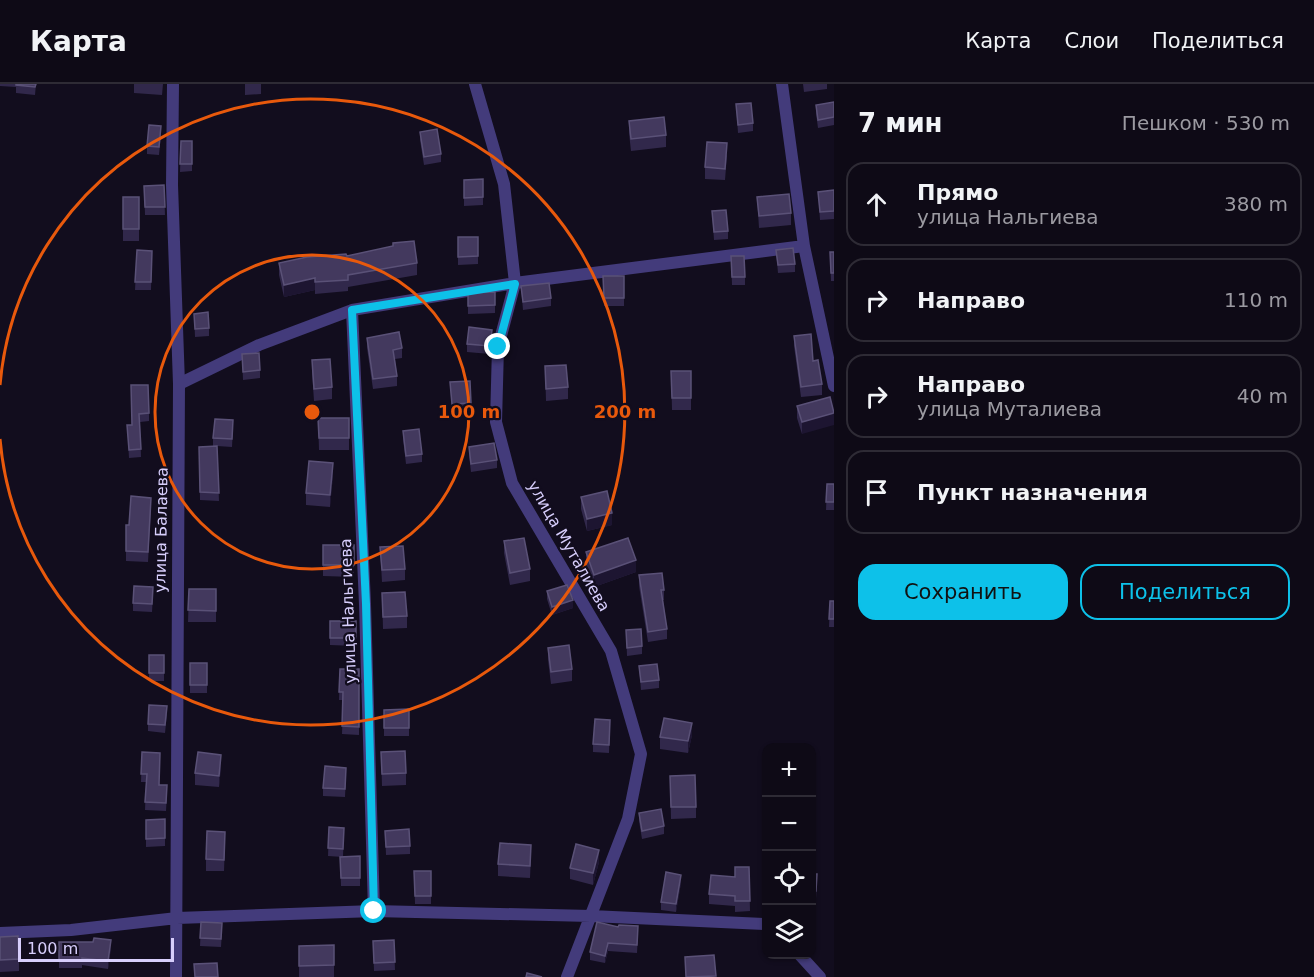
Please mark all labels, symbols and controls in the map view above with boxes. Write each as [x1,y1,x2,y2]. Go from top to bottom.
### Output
text: Карта [30,25,127,58]
text: Карта [965,29,1031,53]
text: Слои [1064,29,1119,53]
text: Поделиться [1152,29,1284,53]
text: 7 мин [858,108,943,138]
text: Пешком · 530 m [1122,111,1290,135]
text: Прямо [917,180,998,205]
icon: ahead [860,188,893,221]
text: 380 m [1224,192,1288,216]
text: улица Нальгиева [917,205,1099,229]
icon: right [860,284,893,317]
text: Направо [917,288,1025,313]
text: 110 m [1224,288,1288,312]
route end [484,333,510,359]
text: Направо [917,372,1025,397]
icon: right [860,380,893,413]
text: 40 m [1237,384,1288,408]
text: улица Муталиева [917,397,1102,421]
text: 100 m [438,401,500,422]
text: 200 m [594,401,656,422]
centre of rings [302,402,322,422]
street label: улица Балаева [150,467,172,593]
icon: arrive [860,476,893,509]
street label: улица Муталиева [524,477,614,615]
text: Пункт назначения [917,480,1148,505]
street label: улица Нальгиева [336,538,360,684]
button: Сохранить [858,564,1068,620]
button: Поделиться [1080,564,1290,620]
map controls [762,743,816,959]
button: + [762,743,816,797]
button: − [762,797,816,851]
button: locate [762,851,816,905]
route start [360,897,386,923]
button: layers [762,905,816,959]
scale bar [18,935,174,962]
text: 100 m [27,939,78,958]

